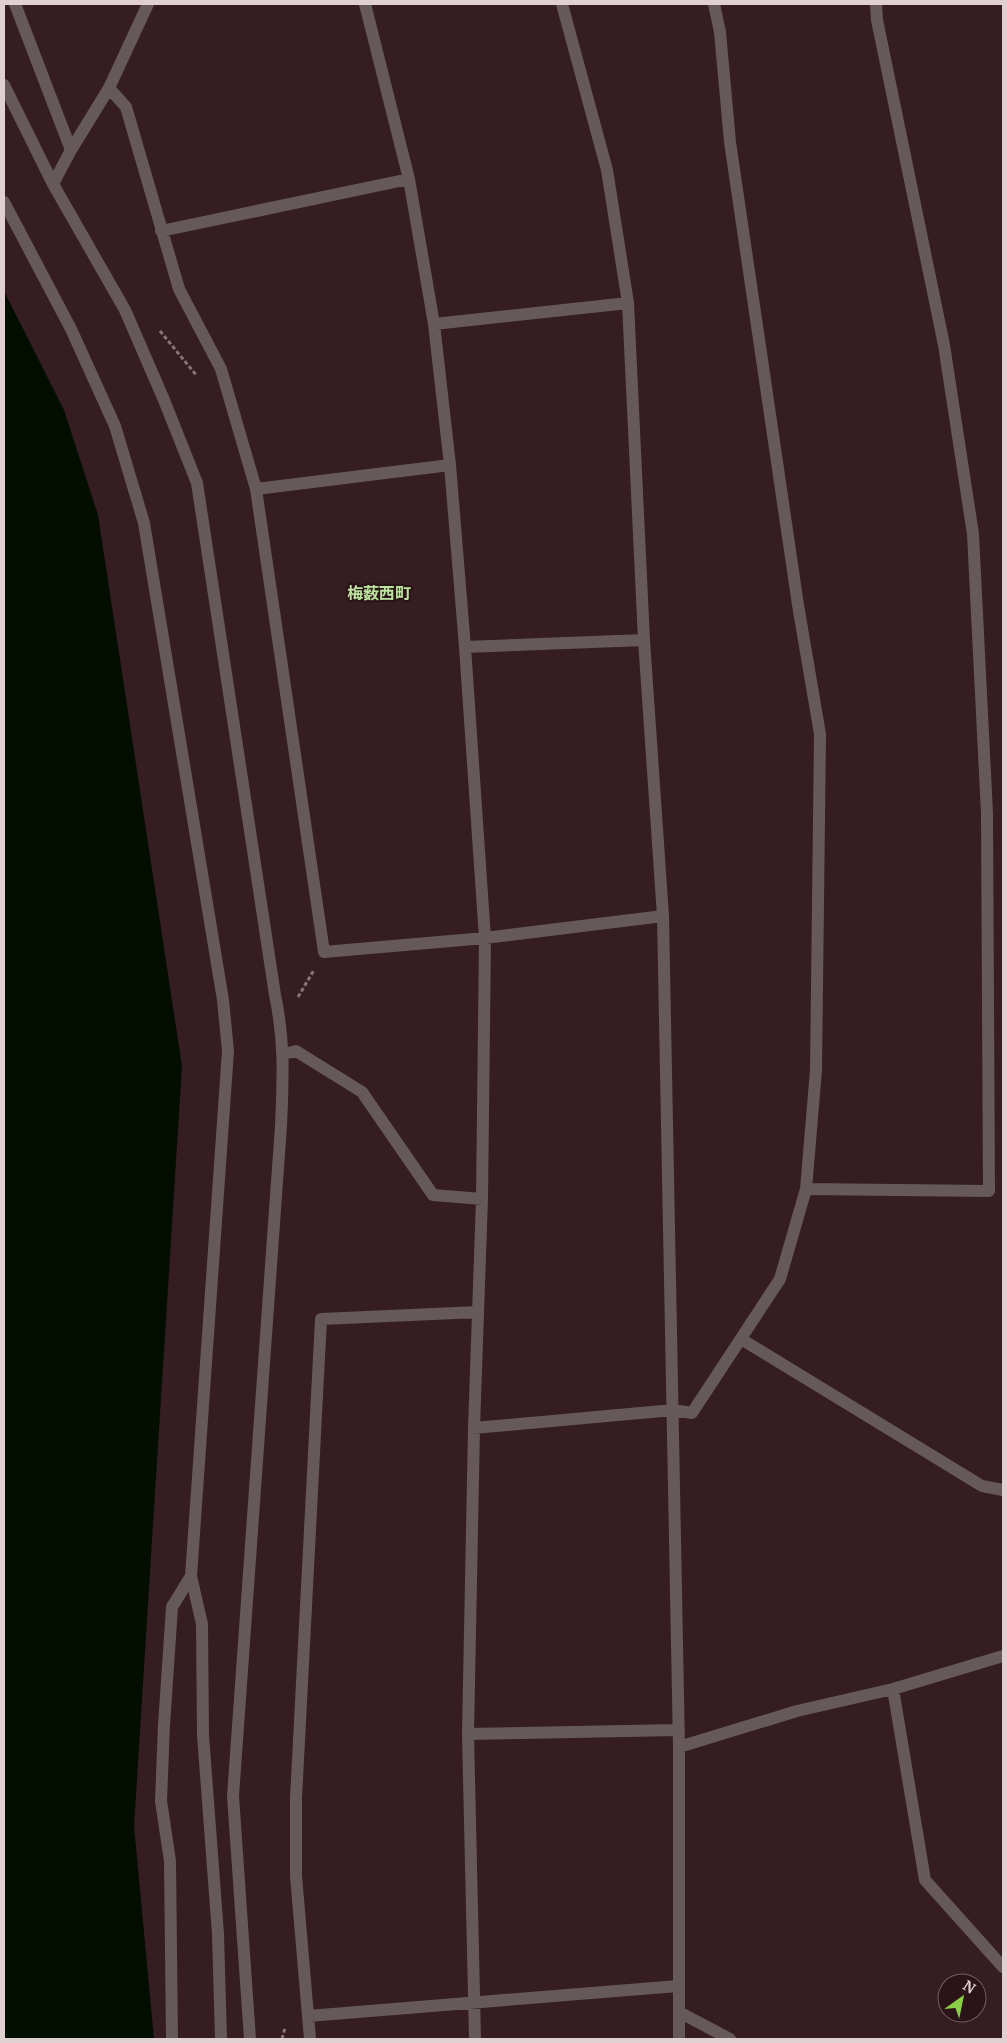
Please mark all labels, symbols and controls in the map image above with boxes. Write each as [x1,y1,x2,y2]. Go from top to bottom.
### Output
district label: 梅薮西町 [347,583,411,603]
north arrow [937,1973,987,2023]
text: N [960,1977,979,1998]

